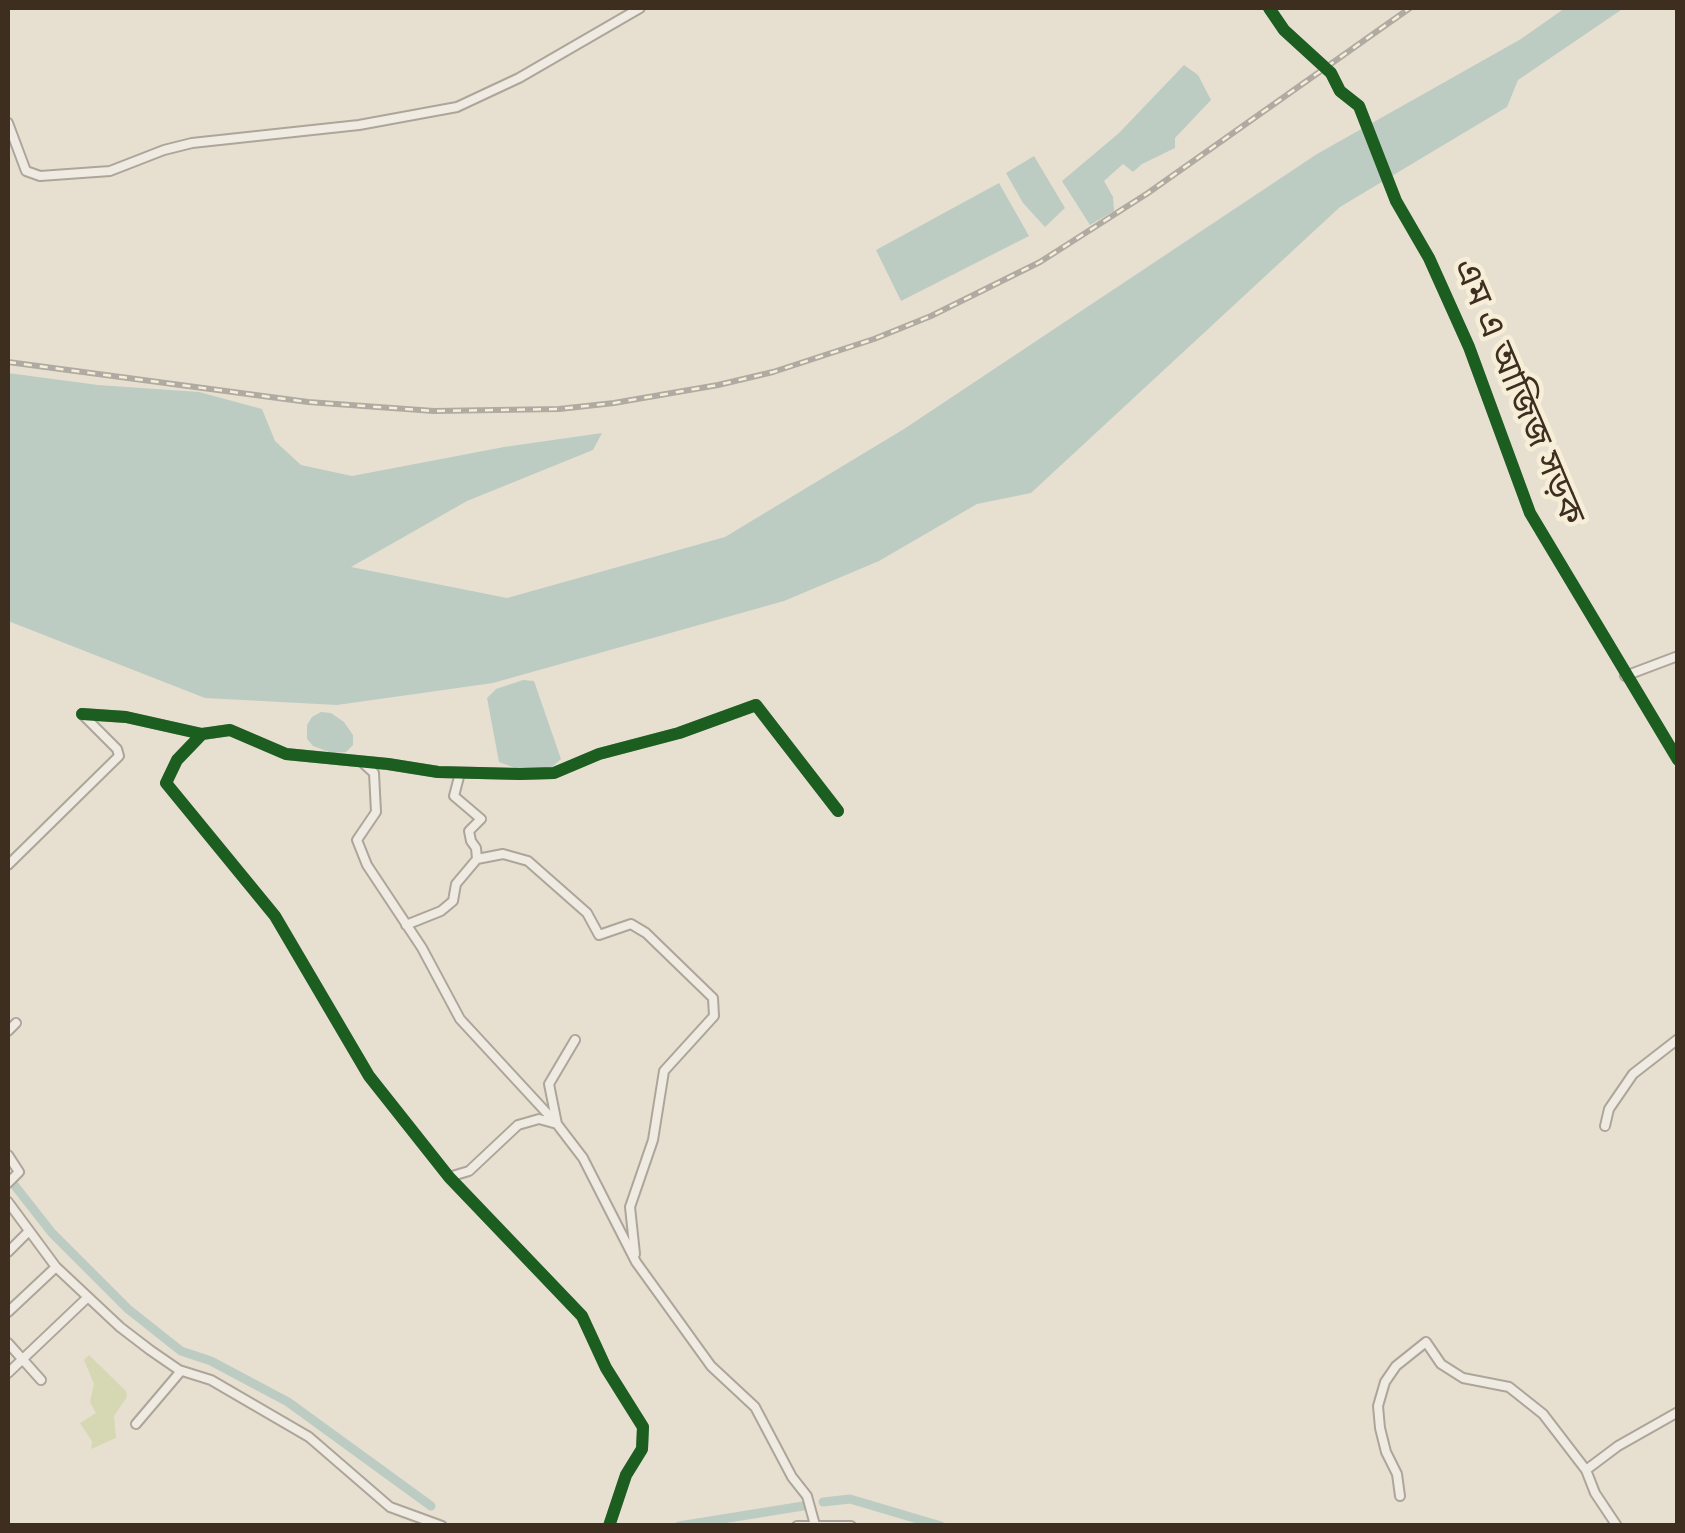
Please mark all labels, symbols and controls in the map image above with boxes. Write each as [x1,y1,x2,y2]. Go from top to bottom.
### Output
street label: এম এ আজিজ সড়ক [1443,253,1593,531]

